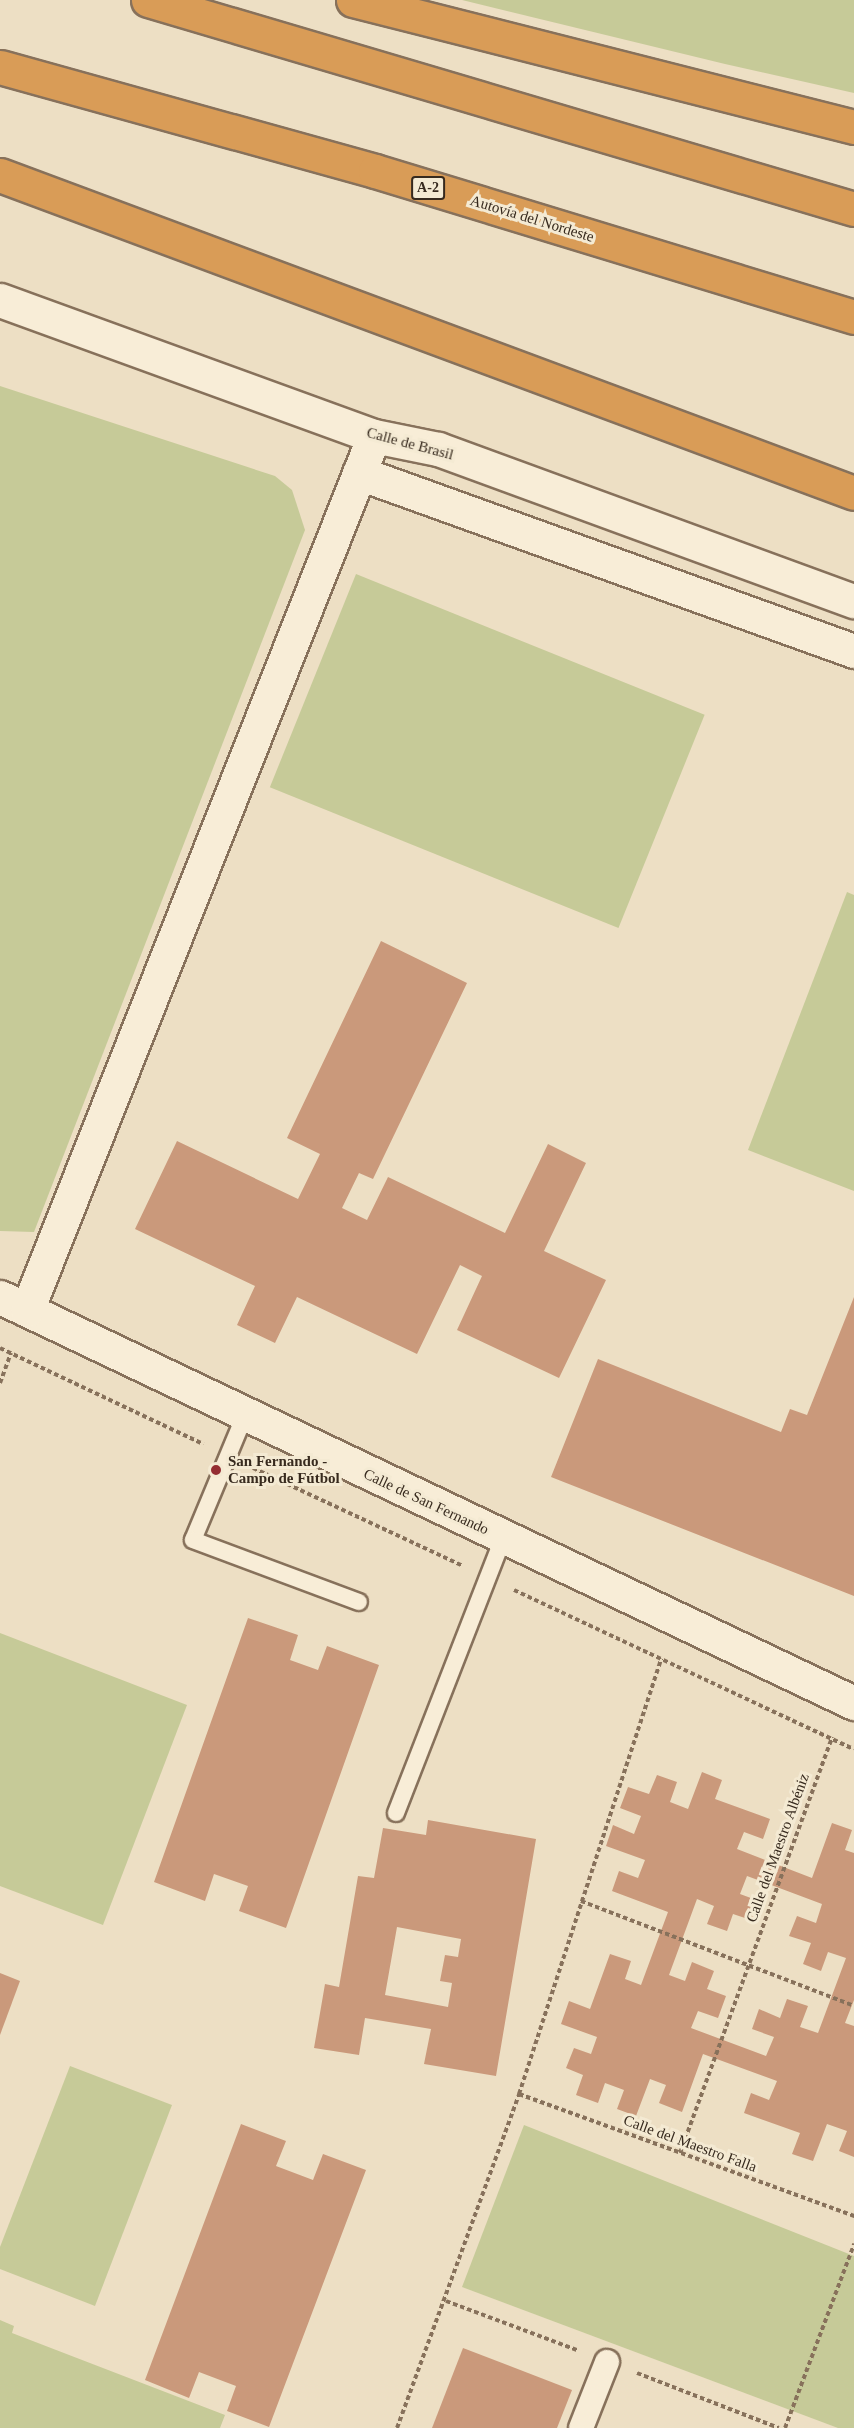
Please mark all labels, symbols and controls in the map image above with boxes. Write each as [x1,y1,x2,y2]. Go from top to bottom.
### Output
road number: A-2 [410,177,446,199]
street label: Autovía del Nordeste [468,192,596,246]
street label: Calle de Brasil [365,424,455,464]
place label: San Fernando - Campo de Fútbol [228,1452,340,1487]
marker: San Fernando - Campo de Fútbol [209,1463,223,1477]
street label: Calle de San Fernando [360,1465,492,1539]
street label: Calle del Maestro Albéniz [743,1771,813,1925]
street label: Calle del Maestro Falla [621,2112,759,2176]

